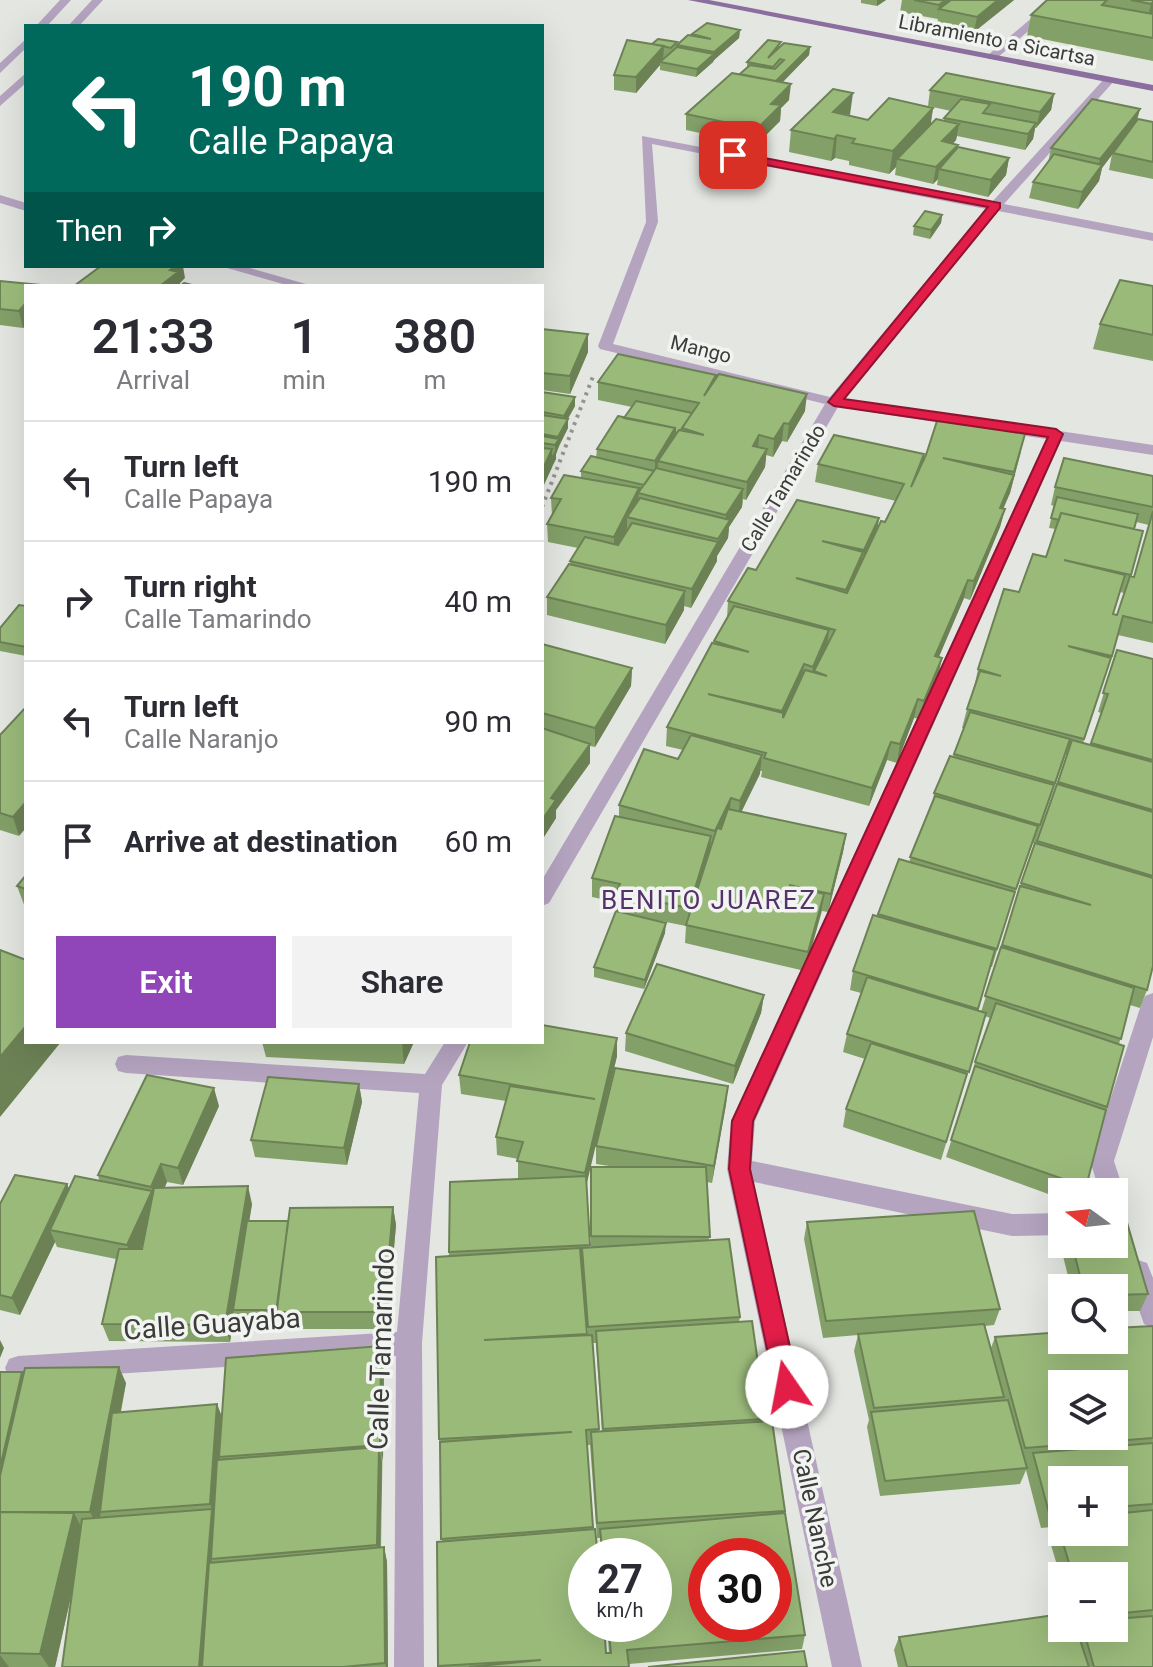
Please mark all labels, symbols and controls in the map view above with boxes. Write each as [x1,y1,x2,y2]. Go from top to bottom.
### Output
street label: Libramiento a Sicartsa [897,9,1097,71]
text: 190 m [188,54,347,120]
icon: left [56,56,160,160]
text: Calle Papaya [188,121,395,163]
pin [699,121,767,189]
icon: arrive [711,133,755,177]
icon: right [139,208,183,252]
text: Then [56,213,123,248]
text: 21:33 [92,308,215,365]
text: 1 [291,308,318,365]
text: 380 [394,308,476,365]
street label: Mango [668,330,734,368]
text: Arrival [116,365,190,395]
text: min [282,365,326,395]
text: m [424,365,446,395]
street label: Calle Tamarindo [736,420,830,556]
text: Turn left [124,449,239,484]
icon: left [56,459,100,503]
text: 190 m [428,464,512,499]
text: Calle Papaya [124,484,273,514]
text: Turn right [124,569,257,604]
icon: right [56,579,100,623]
text: 40 m [445,584,512,619]
text: Calle Tamarindo [124,604,312,634]
text: Turn left [124,689,239,724]
icon: left [56,699,100,743]
text: 90 m [445,704,512,739]
text: Calle Naranjo [124,724,279,754]
icon: arrive [56,819,100,863]
text: Arrive at destination [124,824,398,859]
text: 60 m [445,824,512,859]
district label: BENITO JUAREZ [601,885,817,915]
button: Exit [56,936,276,1028]
button: Share [292,936,512,1028]
north arrow [1048,1178,1128,1258]
map controls [1048,1178,1128,1642]
street label: Calle Tamarindo [361,1247,401,1451]
button: search [1048,1274,1128,1354]
street label: Calle Guayaba [122,1301,302,1347]
position arrow [745,1345,829,1429]
button: layers [1048,1370,1128,1450]
street label: Calle Nanche [787,1446,843,1590]
button: + [1048,1466,1128,1546]
speed limit sign: 30 [688,1538,792,1642]
text: 27 [597,1556,643,1603]
button: − [1048,1562,1128,1642]
text: km/h [597,1598,643,1622]

